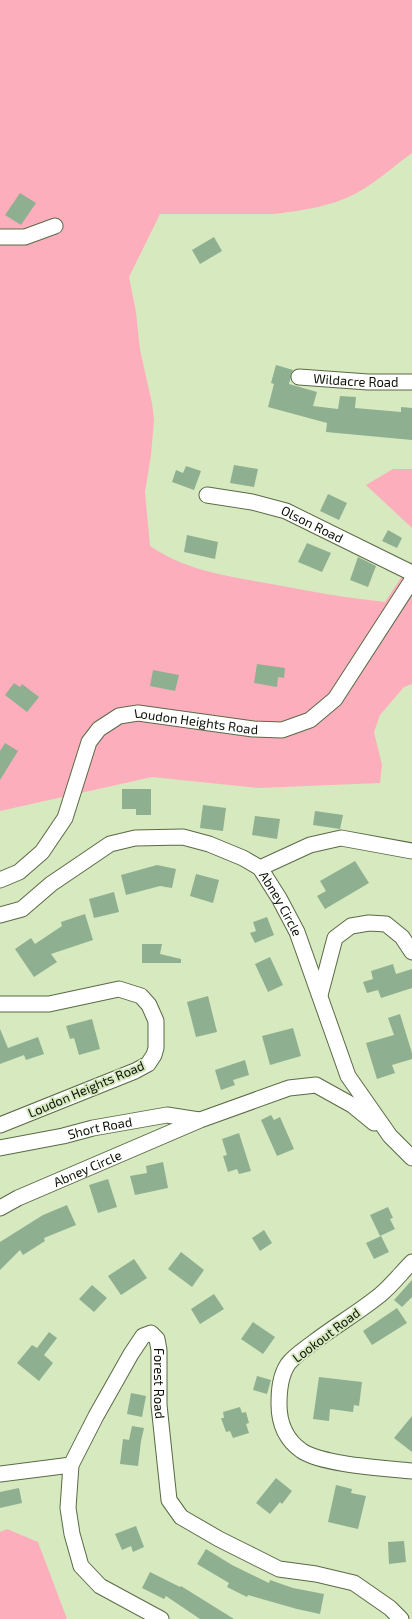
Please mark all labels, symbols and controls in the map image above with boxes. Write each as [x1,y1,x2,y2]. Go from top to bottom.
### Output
street label: Wildacre Road [313,370,398,390]
street label: Olson Road [279,502,346,546]
street label: Loudon Heights Road [133,705,258,737]
street label: Abney Circle [256,868,306,938]
street label: Loudon Heights Road [25,1057,147,1121]
street label: Short Road [66,1113,133,1142]
street label: Abney Circle [51,1147,124,1190]
street label: Lookout Road [289,1304,363,1366]
street label: Forest Road [151,1348,168,1419]

